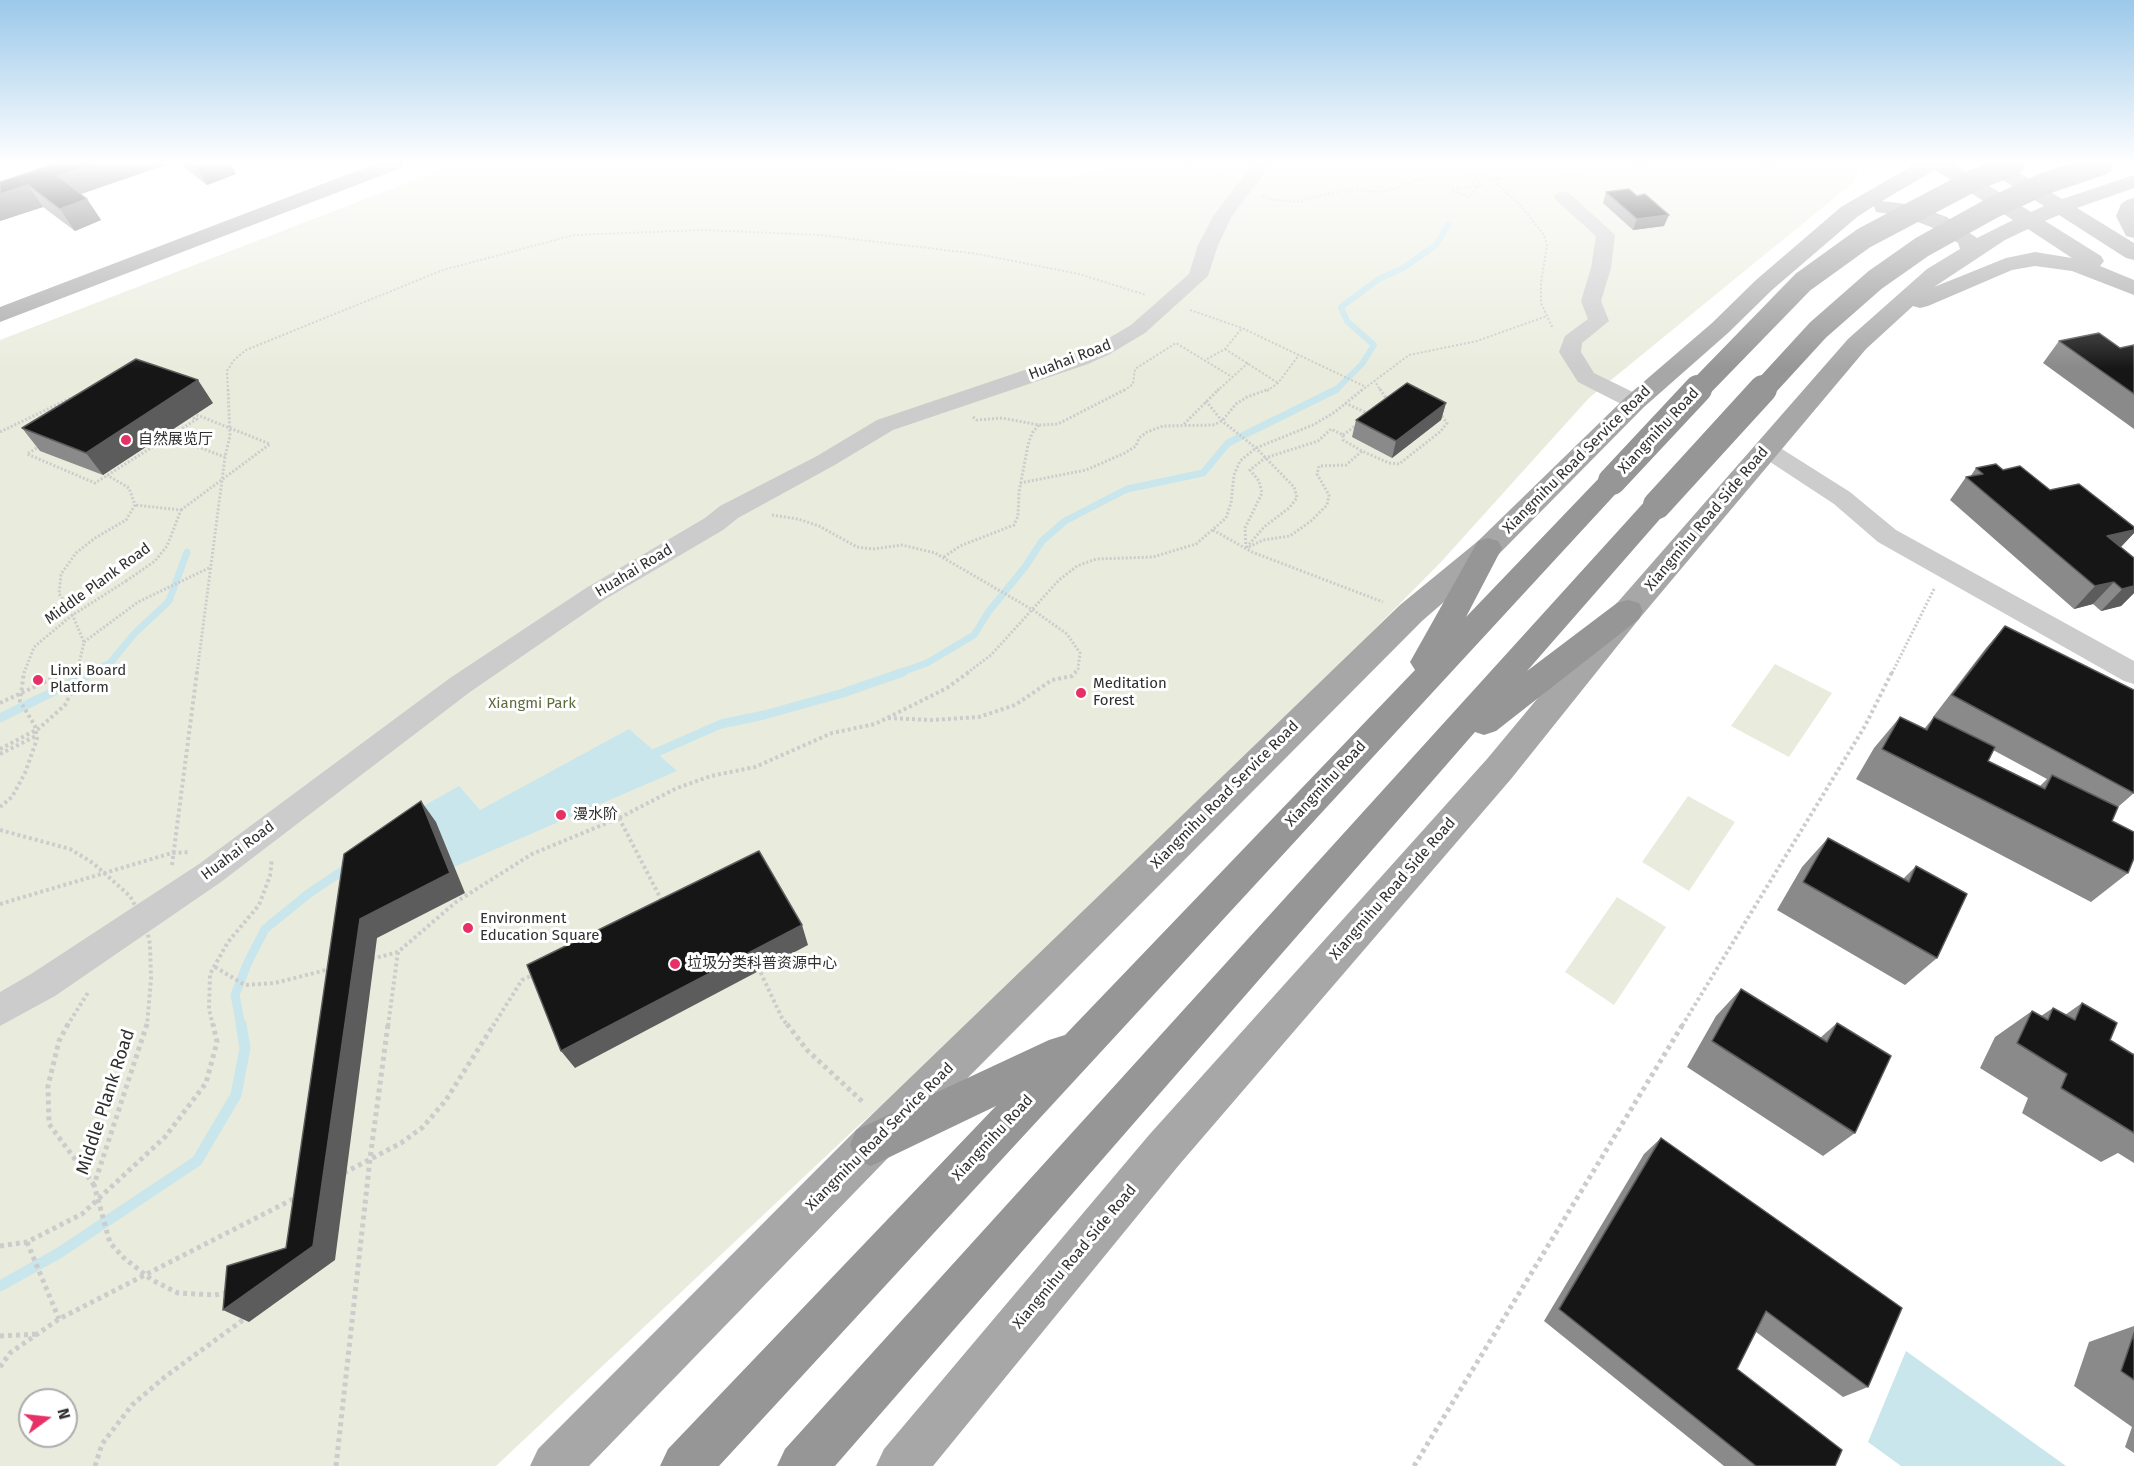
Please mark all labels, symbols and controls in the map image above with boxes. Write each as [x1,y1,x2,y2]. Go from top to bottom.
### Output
street label: Huahai Road [1026,336,1114,384]
street label: Xiangmihu Road Service Road [1499,382,1655,538]
street label: Xiangmihu Road [1615,385,1703,477]
place label: 自然展览厅 [138,431,213,449]
marker: 自然展览厅 [119,433,133,447]
street label: Xiangmihu Road Side Road [1642,443,1772,595]
street label: Middle Plank Road [42,540,154,628]
street label: Huahai Road [592,541,676,601]
place label: Linxi Board Platform [50,662,126,697]
marker: Linxi Board Platform [31,673,45,687]
place label: Meditation Forest [1093,675,1167,710]
marker: Meditation Forest [1074,686,1088,700]
park label: Xiangmi Park [488,695,576,713]
street label: Xiangmihu Road Service Road [1147,717,1303,873]
street label: Xiangmihu Road [1282,738,1370,830]
place label: 漫水阶 [573,806,618,824]
marker: 漫水阶 [554,808,568,822]
street label: Xiangmihu Road Side Road [1326,814,1460,964]
street label: Huahai Road [198,818,278,884]
place label: Environment Education Square [480,910,599,945]
marker: Environment Education Square [461,921,475,935]
place label: 垃圾分类科普资源中心 [687,955,837,973]
marker: 垃圾分类科普资源中心 [668,957,682,971]
street label: Middle Plank Road [72,1027,140,1177]
street label: Xiangmihu Road Service Road [802,1059,958,1215]
street label: Xiangmihu Road [949,1092,1037,1184]
street label: Xiangmihu Road Side Road [1010,1181,1140,1333]
north arrow [18,1388,78,1448]
text: N [53,1406,74,1421]

